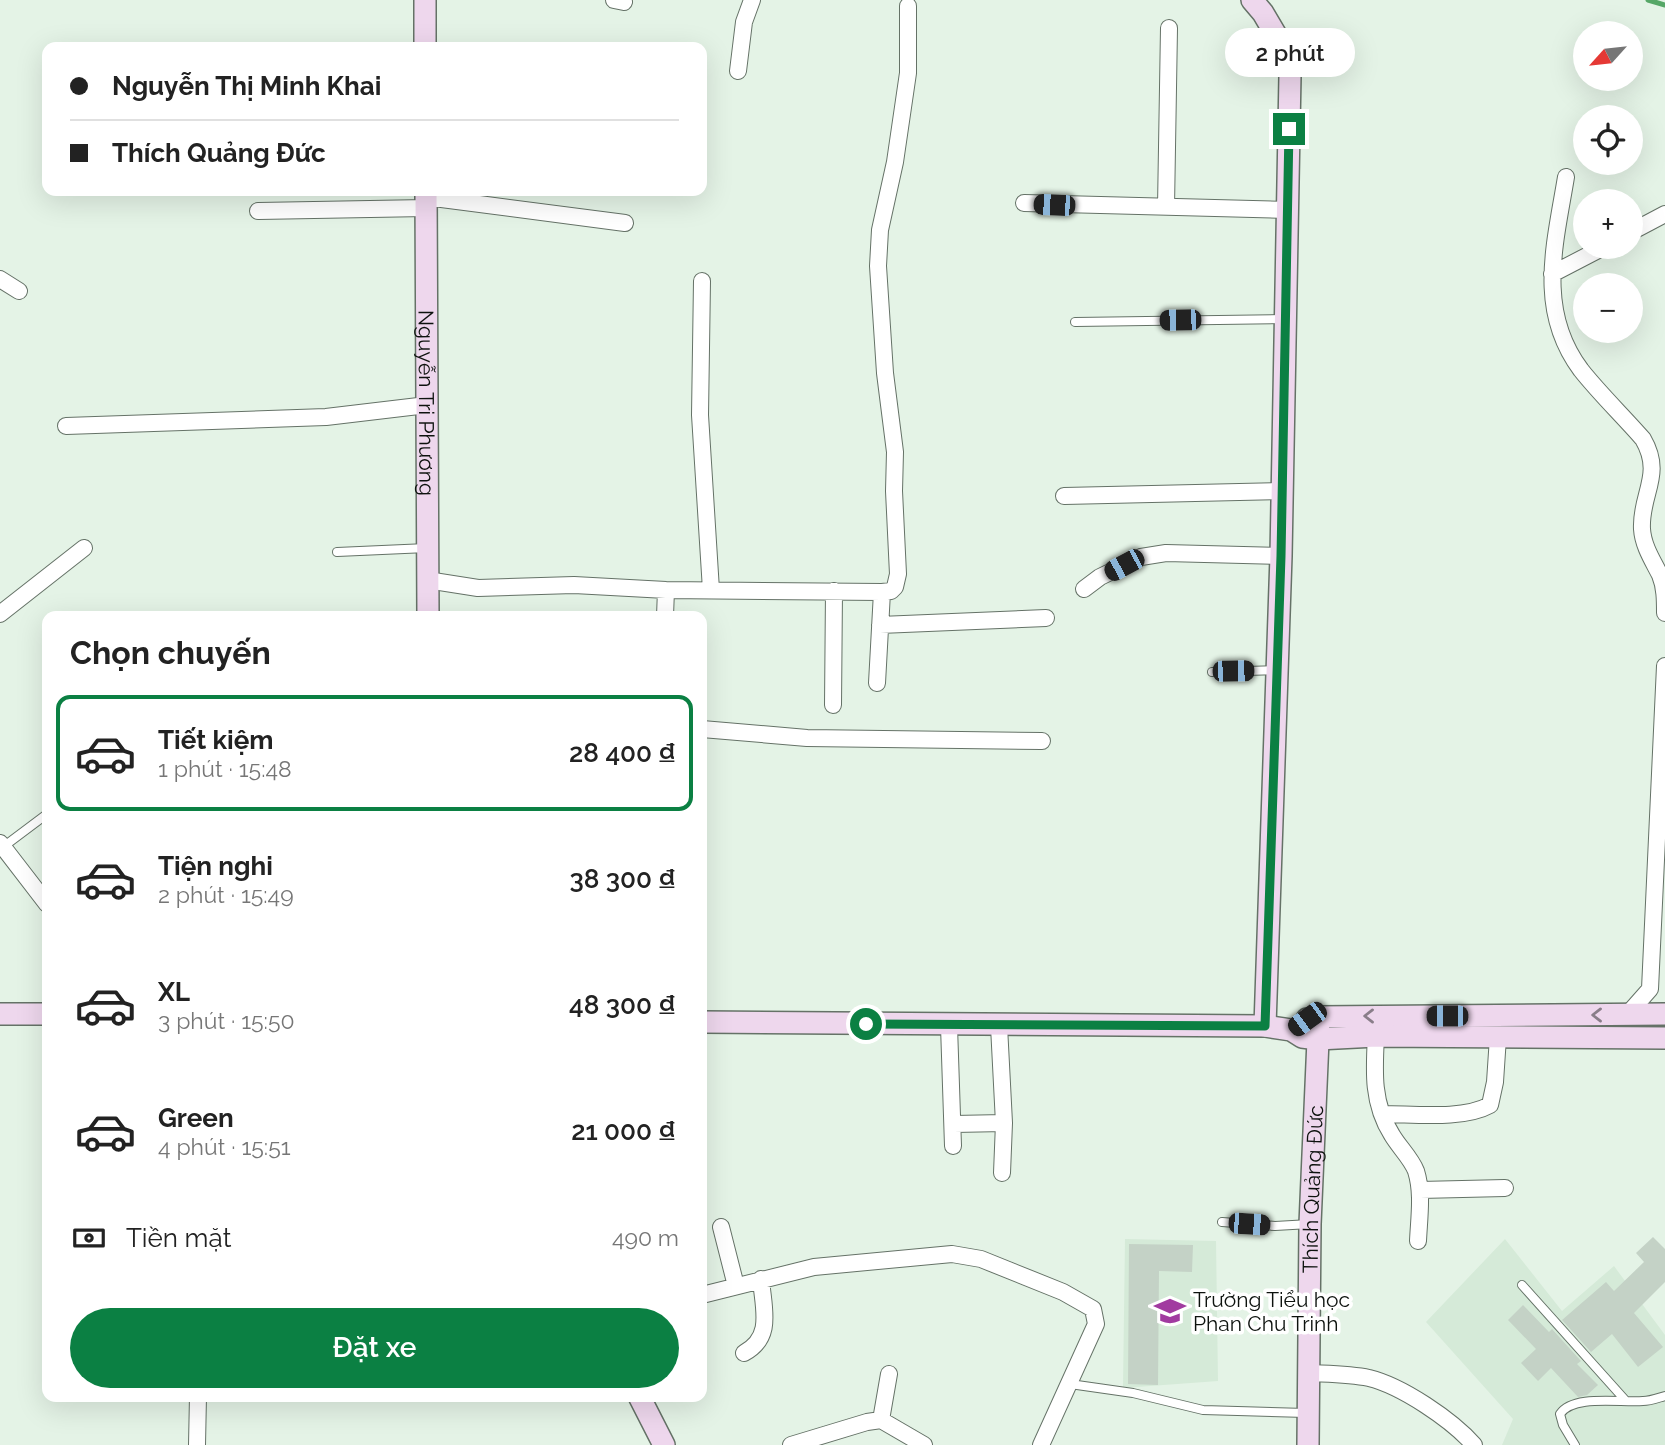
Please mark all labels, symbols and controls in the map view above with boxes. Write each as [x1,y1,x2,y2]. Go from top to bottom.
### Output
north arrow [1573,21,1643,91]
map controls [1573,21,1643,343]
callout: 2 phút [1224,27,1354,76]
text: 2 phút [1256,39,1324,66]
text: Nguyễn Thị Minh Khai [112,71,381,101]
button: locate [1573,105,1643,175]
route end [1273,113,1305,145]
text: Thích Quảng Đức [112,138,326,168]
button: + [1573,189,1643,259]
car [1033,194,1076,216]
button: − [1573,273,1643,343]
car [1159,309,1202,331]
street label: Nguyễn Tri Phương [414,310,440,496]
car [1101,546,1148,584]
text: Chọn chuyến [70,634,271,671]
car [1212,660,1255,682]
icon: car [74,722,137,785]
text: Tiết kiệm [158,725,273,755]
text: 28 400 ₫ [569,738,675,768]
text: 1 phút · 15:48 [158,755,292,782]
icon: car [74,848,137,911]
text: Tiện nghi [158,851,273,881]
text: 38 300 ₫ [569,864,675,894]
text: 2 phút · 15:49 [158,881,294,908]
icon: car [74,974,137,1037]
text: XL [158,977,190,1007]
text: 48 300 ₫ [569,990,675,1020]
car [1284,998,1331,1040]
car [1427,1006,1469,1027]
text: 3 phút · 15:50 [158,1007,295,1034]
one-way arrow [1591,1007,1602,1023]
route start [850,1008,882,1040]
one-way arrow [1364,1009,1375,1024]
icon: car [74,1100,137,1163]
text: Green [158,1103,234,1133]
street label: Thích Quảng Đức [1297,1104,1328,1273]
text: 21 000 ₫ [571,1116,675,1146]
text: 4 phút · 15:51 [158,1133,291,1160]
car [1228,1212,1271,1236]
icon: cash [70,1219,108,1257]
text: Tiền mặt [126,1223,231,1253]
text: 490 m [612,1224,679,1251]
place label: Trường Tiểu học Phan Chu Trinh [1193,1287,1350,1336]
school or university icon: Trường Tiểu học Phan Chu Trinh [1153,1294,1187,1328]
button: Đặt xe [70,1308,679,1388]

